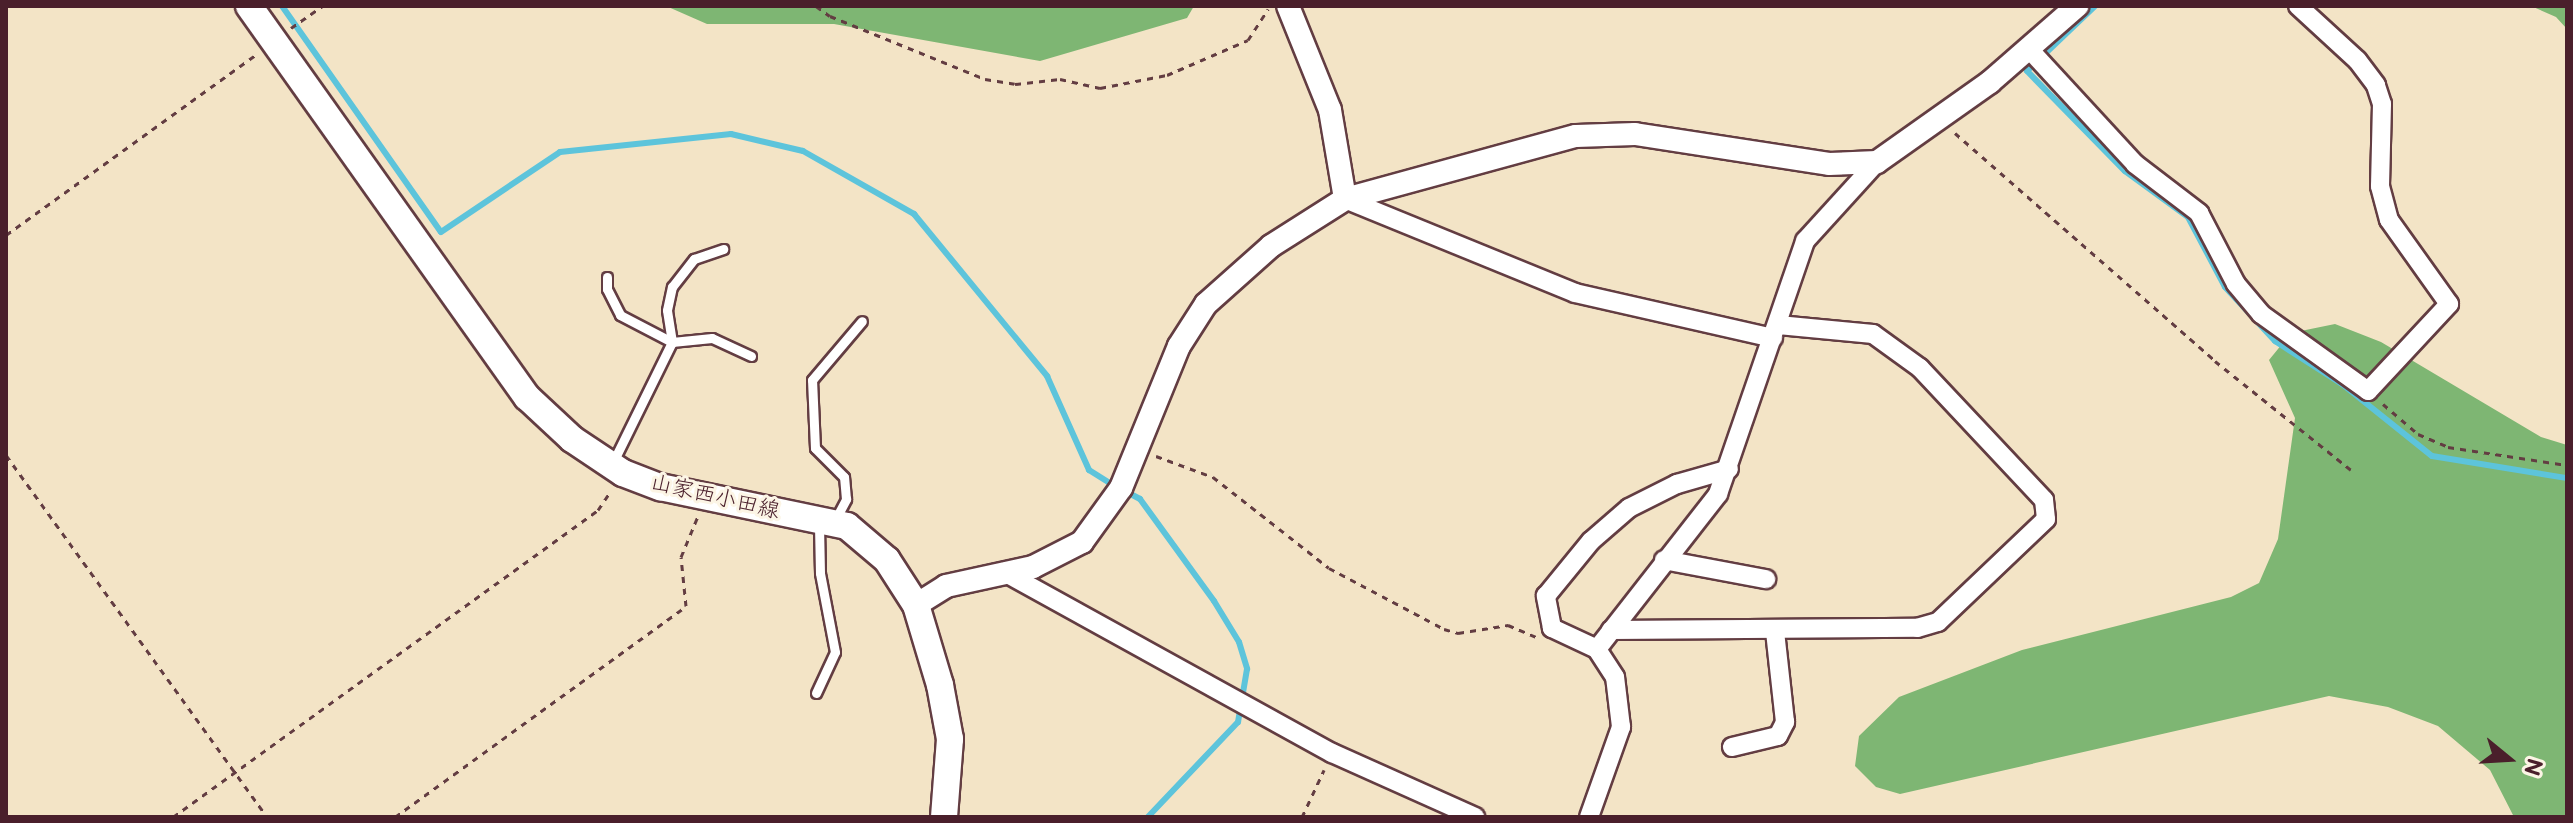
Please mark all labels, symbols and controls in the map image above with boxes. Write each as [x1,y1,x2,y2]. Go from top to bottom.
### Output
street label: 山家西小田線 [648,469,782,525]
north arrow [2469,719,2549,799]
text: N [2517,755,2548,779]

